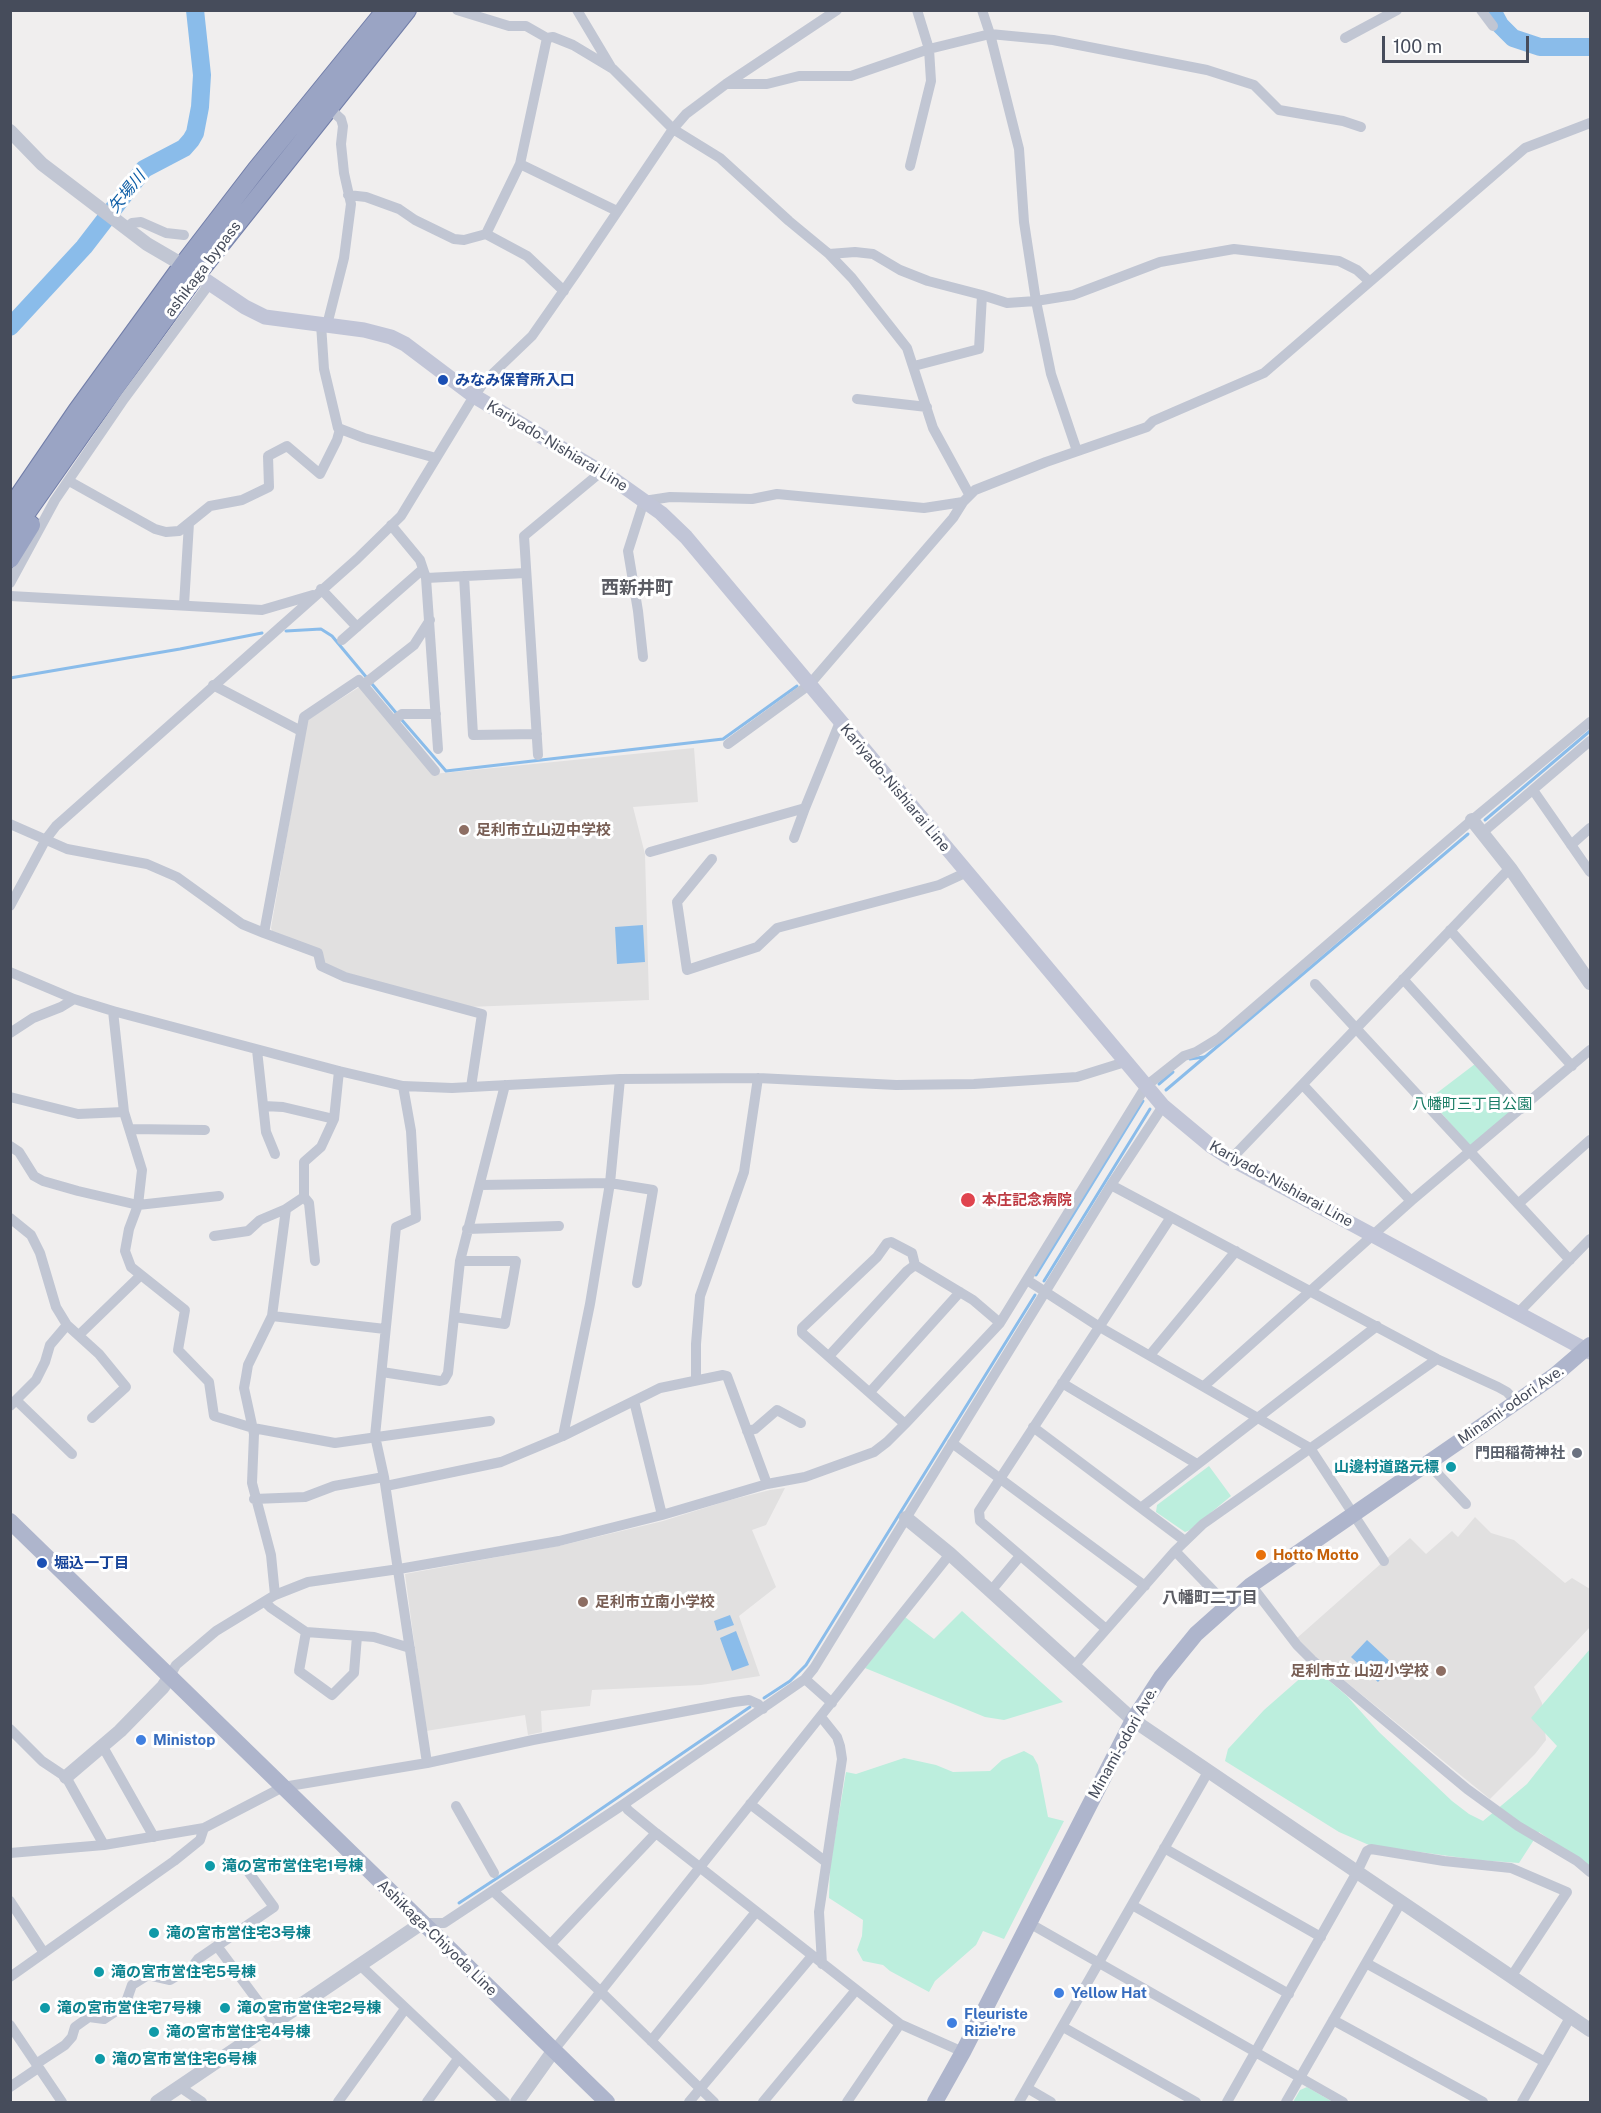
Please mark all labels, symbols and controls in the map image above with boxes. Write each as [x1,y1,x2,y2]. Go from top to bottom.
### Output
scale bar [1385,24,1532,62]
text: 100 m [1393,36,1442,57]
water label: 矢場川 [104,167,150,217]
street label: ashikaga bypass [161,218,245,320]
place label: みなみ保育所入口 [455,371,575,389]
marker: みなみ保育所入口 [436,373,450,387]
street label: Kariyado-Nishiarai Line [483,397,631,495]
district label: 西新井町 [601,577,673,599]
street label: Kariyado-Nishiarai Line [836,720,954,856]
place label: 足利市立山辺中学校 [476,821,611,839]
marker: 足利市立山辺中学校 [457,823,471,837]
park label: 八幡町三丁目公園 [1412,1095,1532,1113]
street label: Kariyado-Nishiarai Line [1206,1137,1356,1231]
marker: 本庄記念病院 [959,1191,977,1209]
place label: 本庄記念病院 [982,1191,1072,1209]
street label: Minami-odori Ave. [1455,1362,1567,1448]
place label: 門田稲荷神社 [1475,1444,1565,1462]
marker: 門田稲荷神社 [1570,1446,1584,1460]
place label: 山邊村道路元標 [1334,1458,1439,1476]
marker: 山邊村道路元標 [1444,1460,1458,1474]
place label: Hotto Motto [1273,1546,1359,1564]
marker: Hotto Motto [1254,1548,1268,1562]
place label: 堀込一丁目 [54,1554,129,1572]
marker: 堀込一丁目 [35,1556,49,1570]
district label: 八幡町二丁目 [1162,1588,1258,1608]
place label: 足利市立南小学校 [595,1593,715,1611]
marker: 足利市立南小学校 [576,1595,590,1609]
place label: 足利市立 山辺小学校 [1291,1662,1429,1680]
marker: 足利市立 山辺小学校 [1434,1664,1448,1678]
street label: Minami-odori Ave. [1085,1684,1161,1802]
place label: Ministop [153,1731,215,1749]
marker: Ministop [134,1733,148,1747]
place label: 滝の宮市営住宅1号棟 [222,1857,363,1875]
marker: 滝の宮市営住宅1号棟 [203,1859,217,1873]
street label: Ashikaga-Chiyoda Line [373,1876,501,2000]
place label: 滝の宮市営住宅3号棟 [166,1924,311,1942]
marker: 滝の宮市営住宅3号棟 [147,1926,161,1940]
place label: 滝の宮市営住宅5号棟 [111,1963,256,1981]
marker: 滝の宮市営住宅5号棟 [92,1965,106,1979]
place label: Yellow Hat [1071,1984,1147,2002]
marker: Yellow Hat [1052,1986,1066,2000]
place label: 滝の宮市営住宅7号棟 [57,1999,201,2017]
place label: 滝の宮市営住宅2号棟 [237,1999,382,2017]
marker: 滝の宮市営住宅7号棟 [38,2001,52,2015]
marker: 滝の宮市営住宅2号棟 [218,2001,232,2015]
place label: Fleuriste Rizie're [964,2005,1028,2040]
marker: Fleuriste Rizie're [945,2016,959,2030]
place label: 滝の宮市営住宅4号棟 [166,2023,311,2041]
marker: 滝の宮市営住宅4号棟 [147,2025,161,2039]
place label: 滝の宮市営住宅6号棟 [112,2050,257,2068]
marker: 滝の宮市営住宅6号棟 [93,2052,107,2066]

